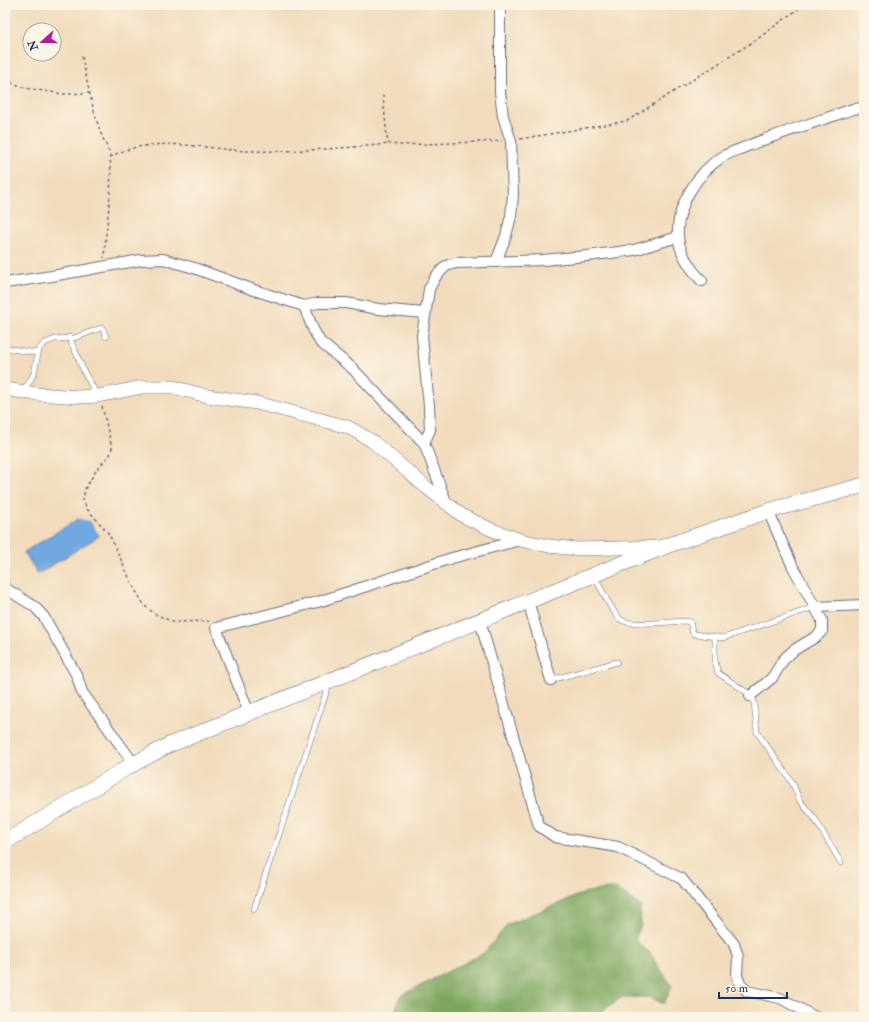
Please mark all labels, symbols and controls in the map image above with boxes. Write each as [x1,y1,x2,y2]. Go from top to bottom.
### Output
north arrow [22,22,62,62]
text: N [25,37,41,53]
scale bar [719,974,787,1000]
text: 50 m [725,981,749,996]

